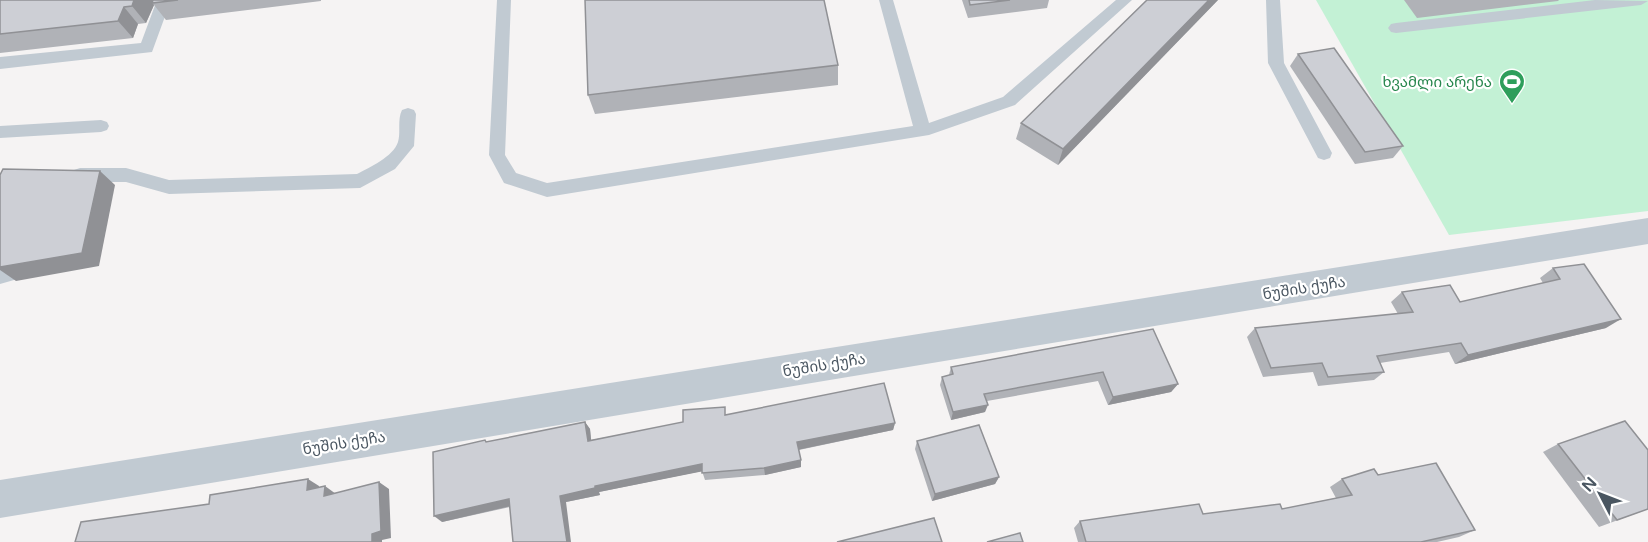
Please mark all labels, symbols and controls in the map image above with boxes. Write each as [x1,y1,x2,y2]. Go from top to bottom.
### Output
sports icon: ხვამლი არენა [1497,67,1527,105]
place label: ხვამლი არენა [1382,73,1492,91]
street label: ნუშის ქუჩა [1261,273,1347,303]
street label: ნუშის ქუჩა [781,350,867,380]
street label: ნუშის ქუჩა [301,428,387,458]
north arrow [1570,464,1630,524]
text: N [1578,473,1601,496]

